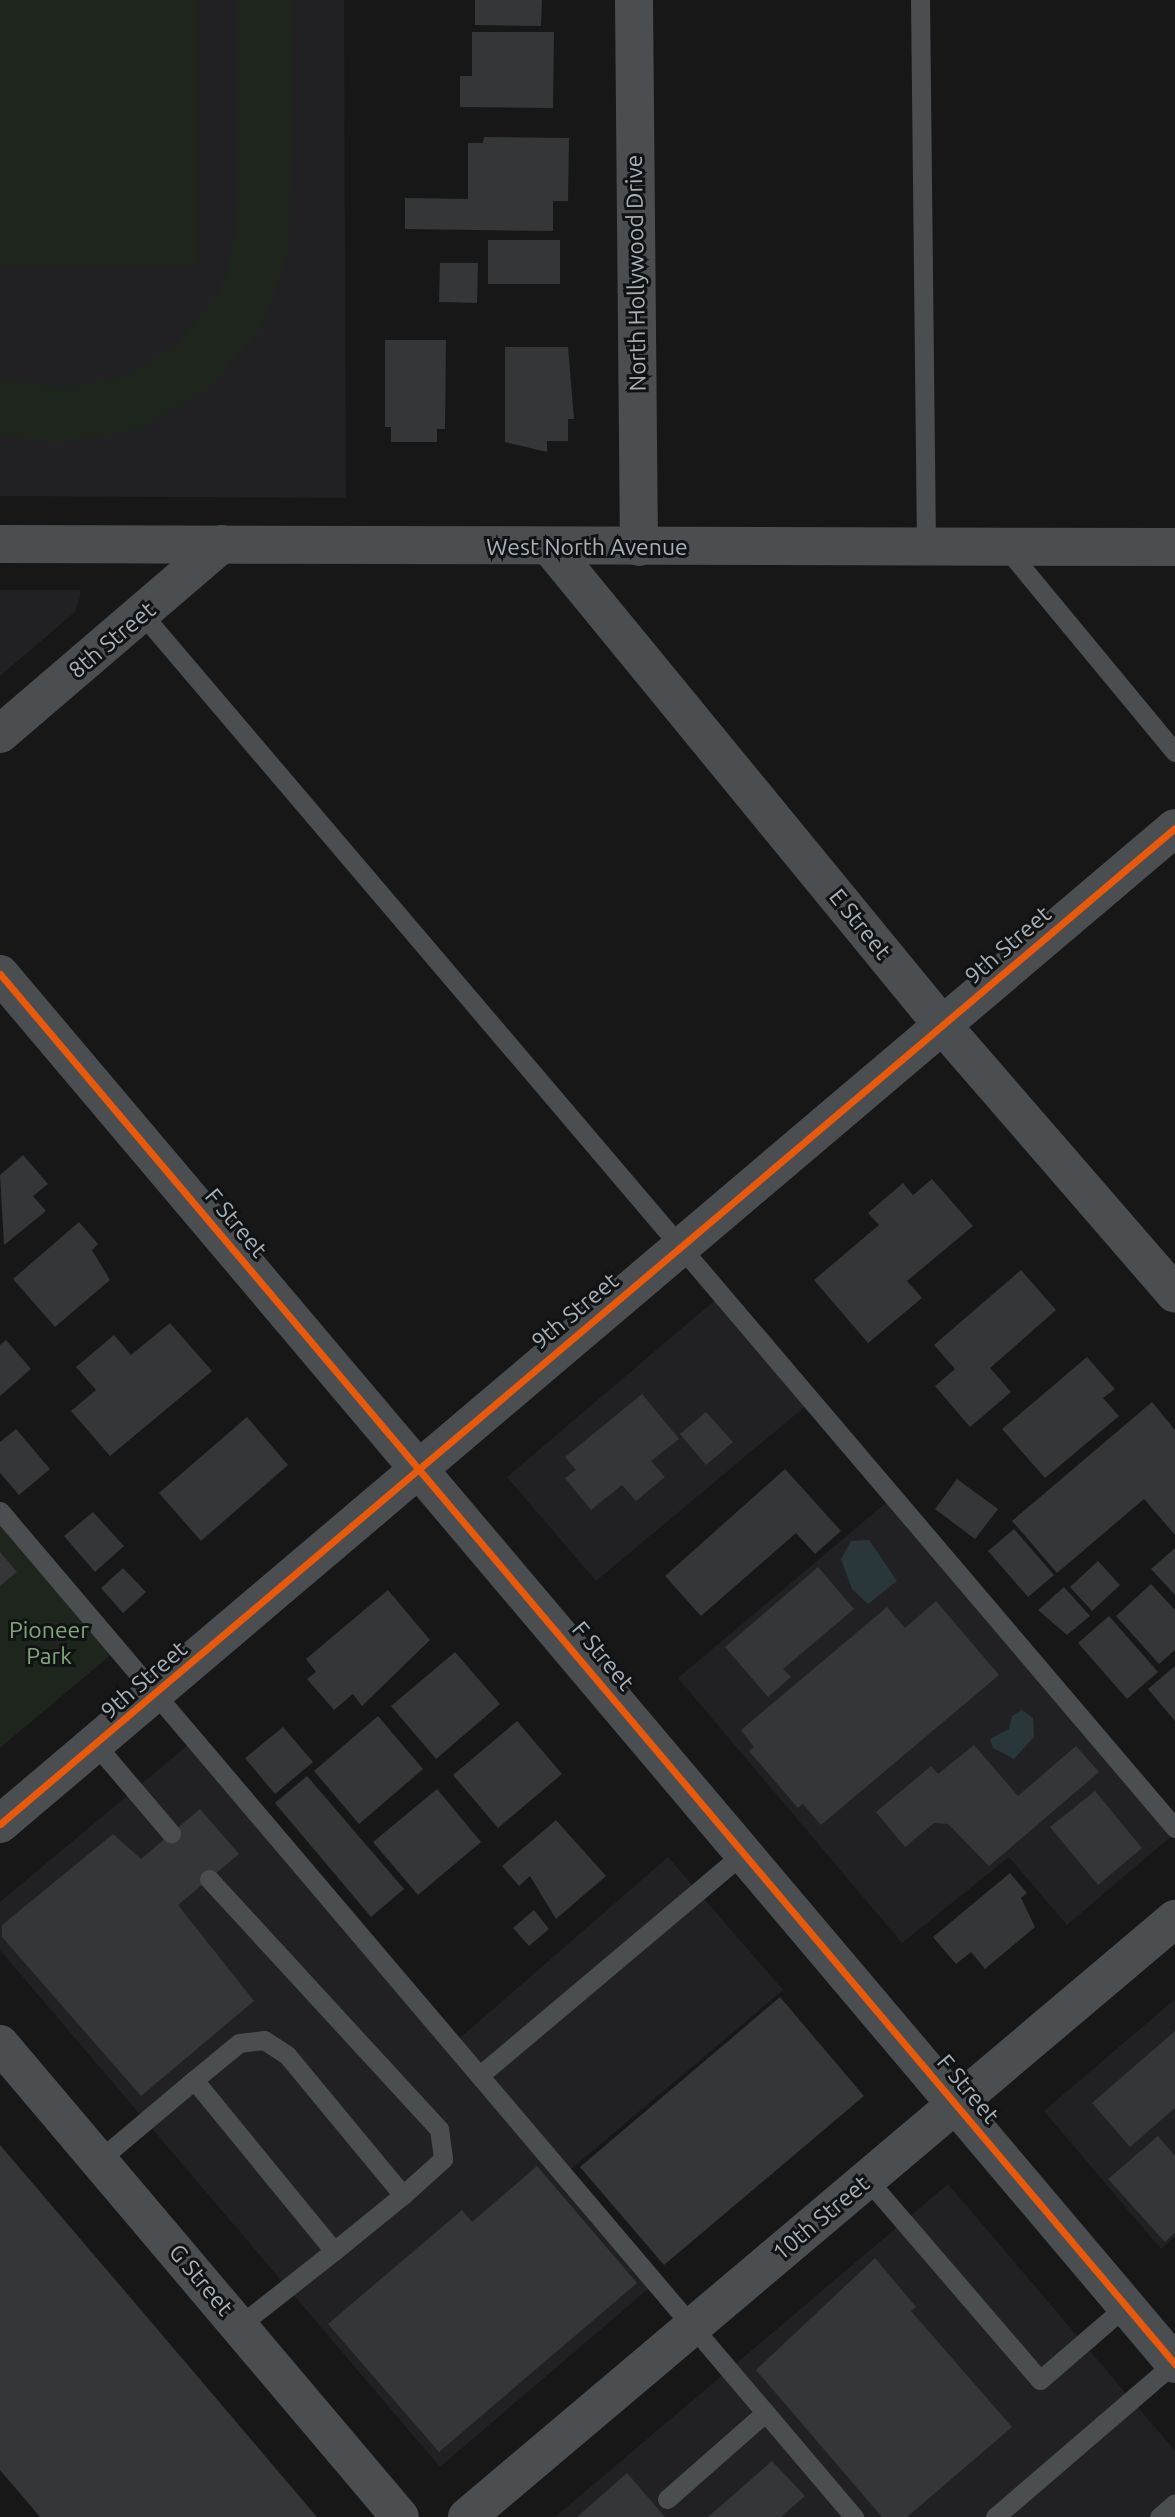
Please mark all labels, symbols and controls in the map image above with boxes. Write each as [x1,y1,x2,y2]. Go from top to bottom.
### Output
street label: North Hollywood Drive [620,154,652,392]
street label: West North Avenue [486,533,688,561]
street label: 8th Street [63,596,161,684]
street label: E Street [823,883,897,965]
street label: 9th Street [959,900,1057,990]
street label: F Street [199,1183,273,1263]
street label: 9th Street [526,1267,624,1355]
park label: Pioneer Park [9,1616,89,1670]
street label: F Street [566,1616,640,1696]
street label: 9th Street [95,1635,193,1725]
street label: F Street [931,2049,1005,2129]
street label: 10th Street [767,2170,875,2266]
street label: G Street [163,2239,239,2321]

